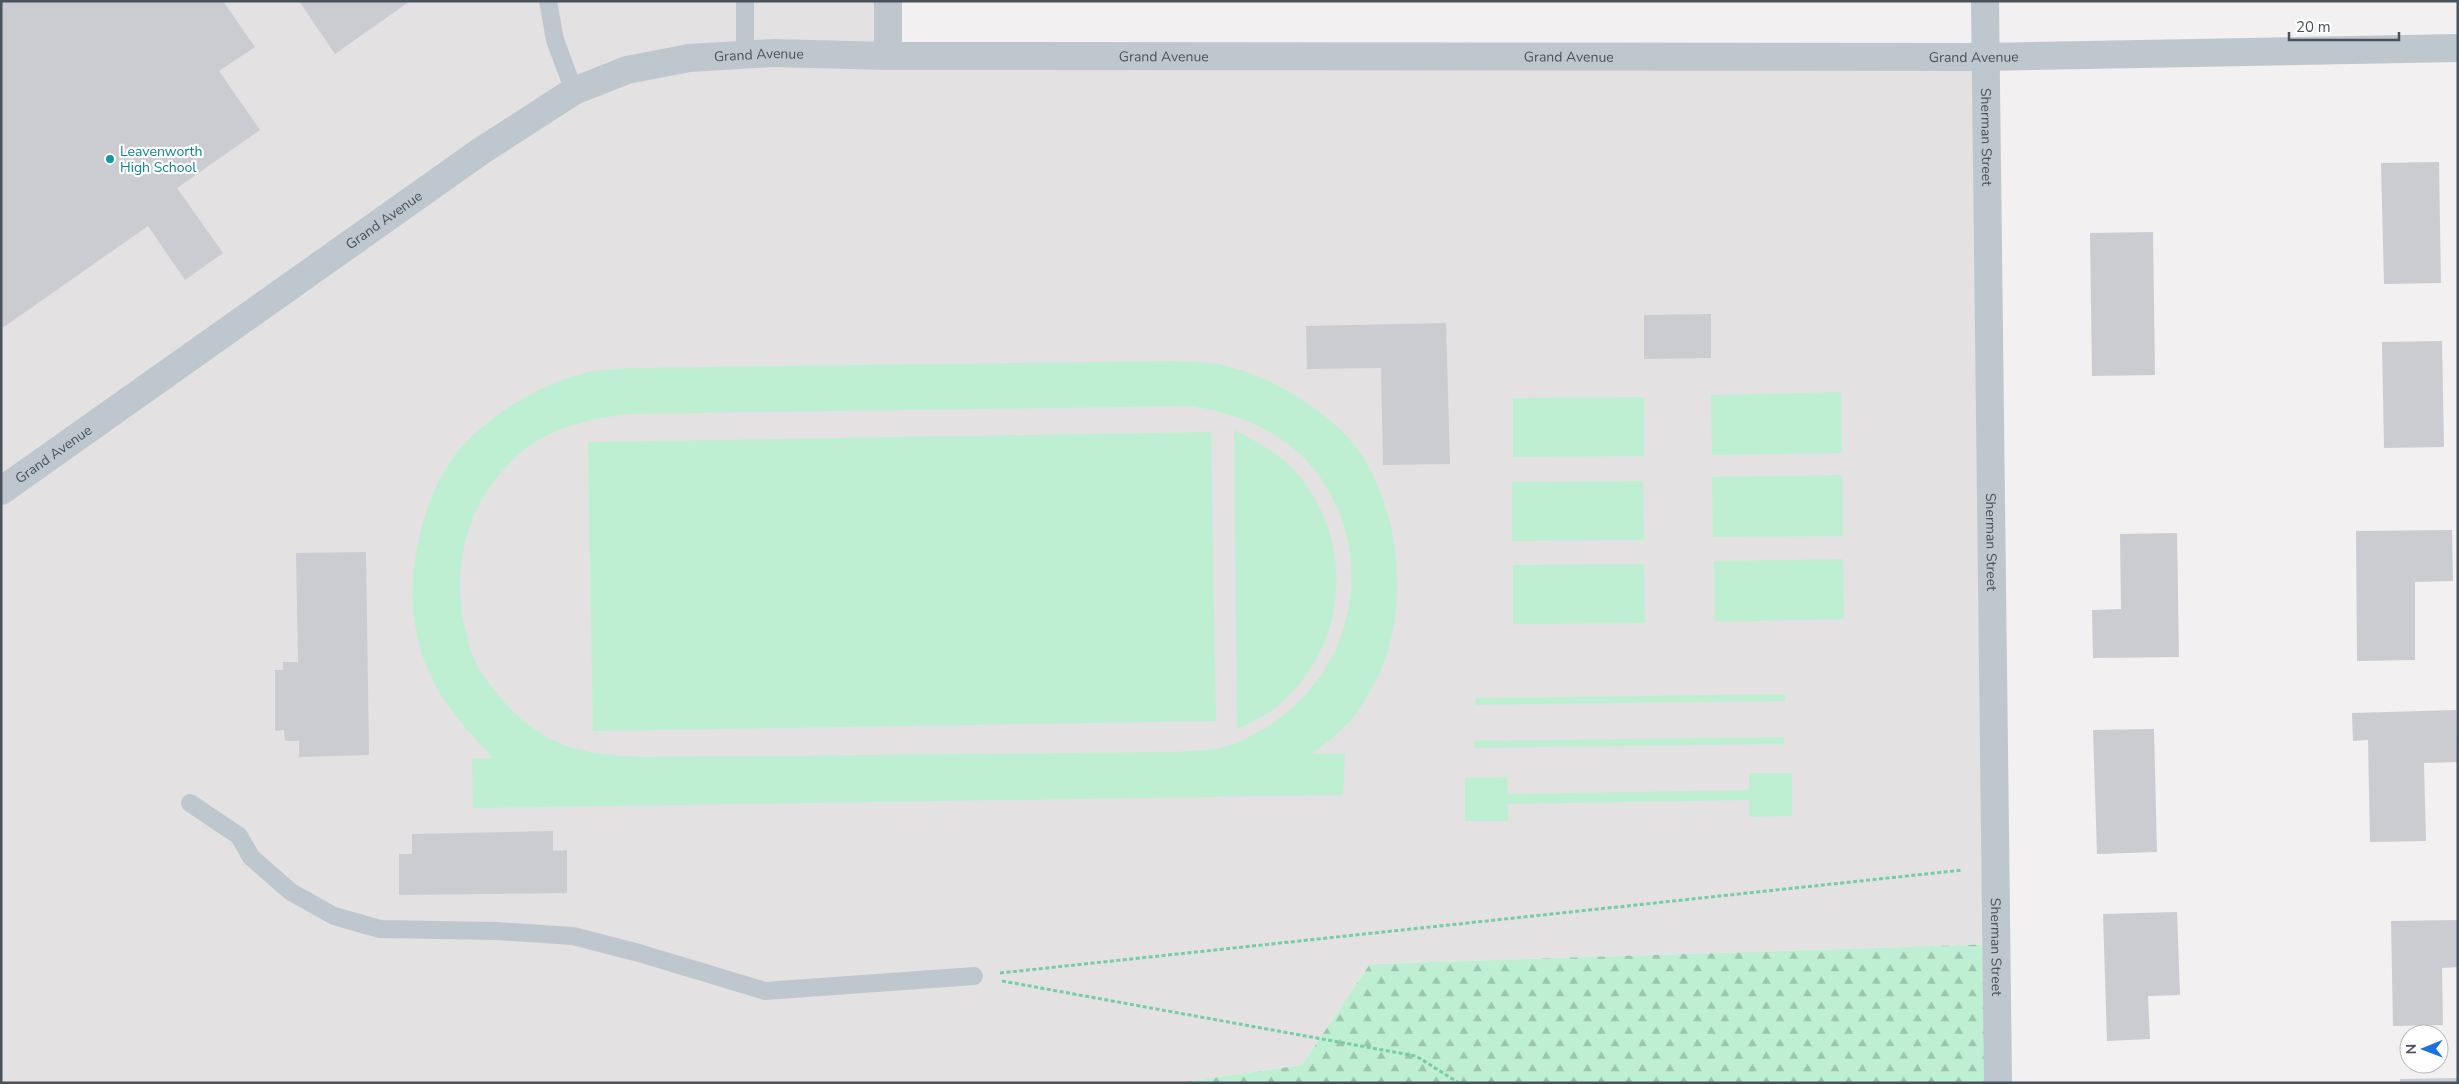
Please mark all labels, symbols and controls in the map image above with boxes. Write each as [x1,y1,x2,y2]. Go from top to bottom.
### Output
scale bar [2289,10,2399,42]
text: 20 m [2296,17,2331,37]
street label: Grand Avenue [713,43,804,66]
street label: Grand Avenue [1119,47,1209,66]
street label: Grand Avenue [1524,47,1614,66]
street label: Grand Avenue [1929,47,2019,67]
street label: Sherman Street [1977,88,1997,186]
place label: Leavenworth High School [120,142,202,177]
marker: Leavenworth High School [104,153,116,165]
street label: Grand Avenue [342,186,426,254]
street label: Grand Avenue [11,420,95,488]
street label: Sherman Street [1981,493,2002,591]
street label: Sherman Street [1986,898,2006,996]
north arrow [2399,1024,2449,1074]
text: N [2402,1044,2421,1055]

